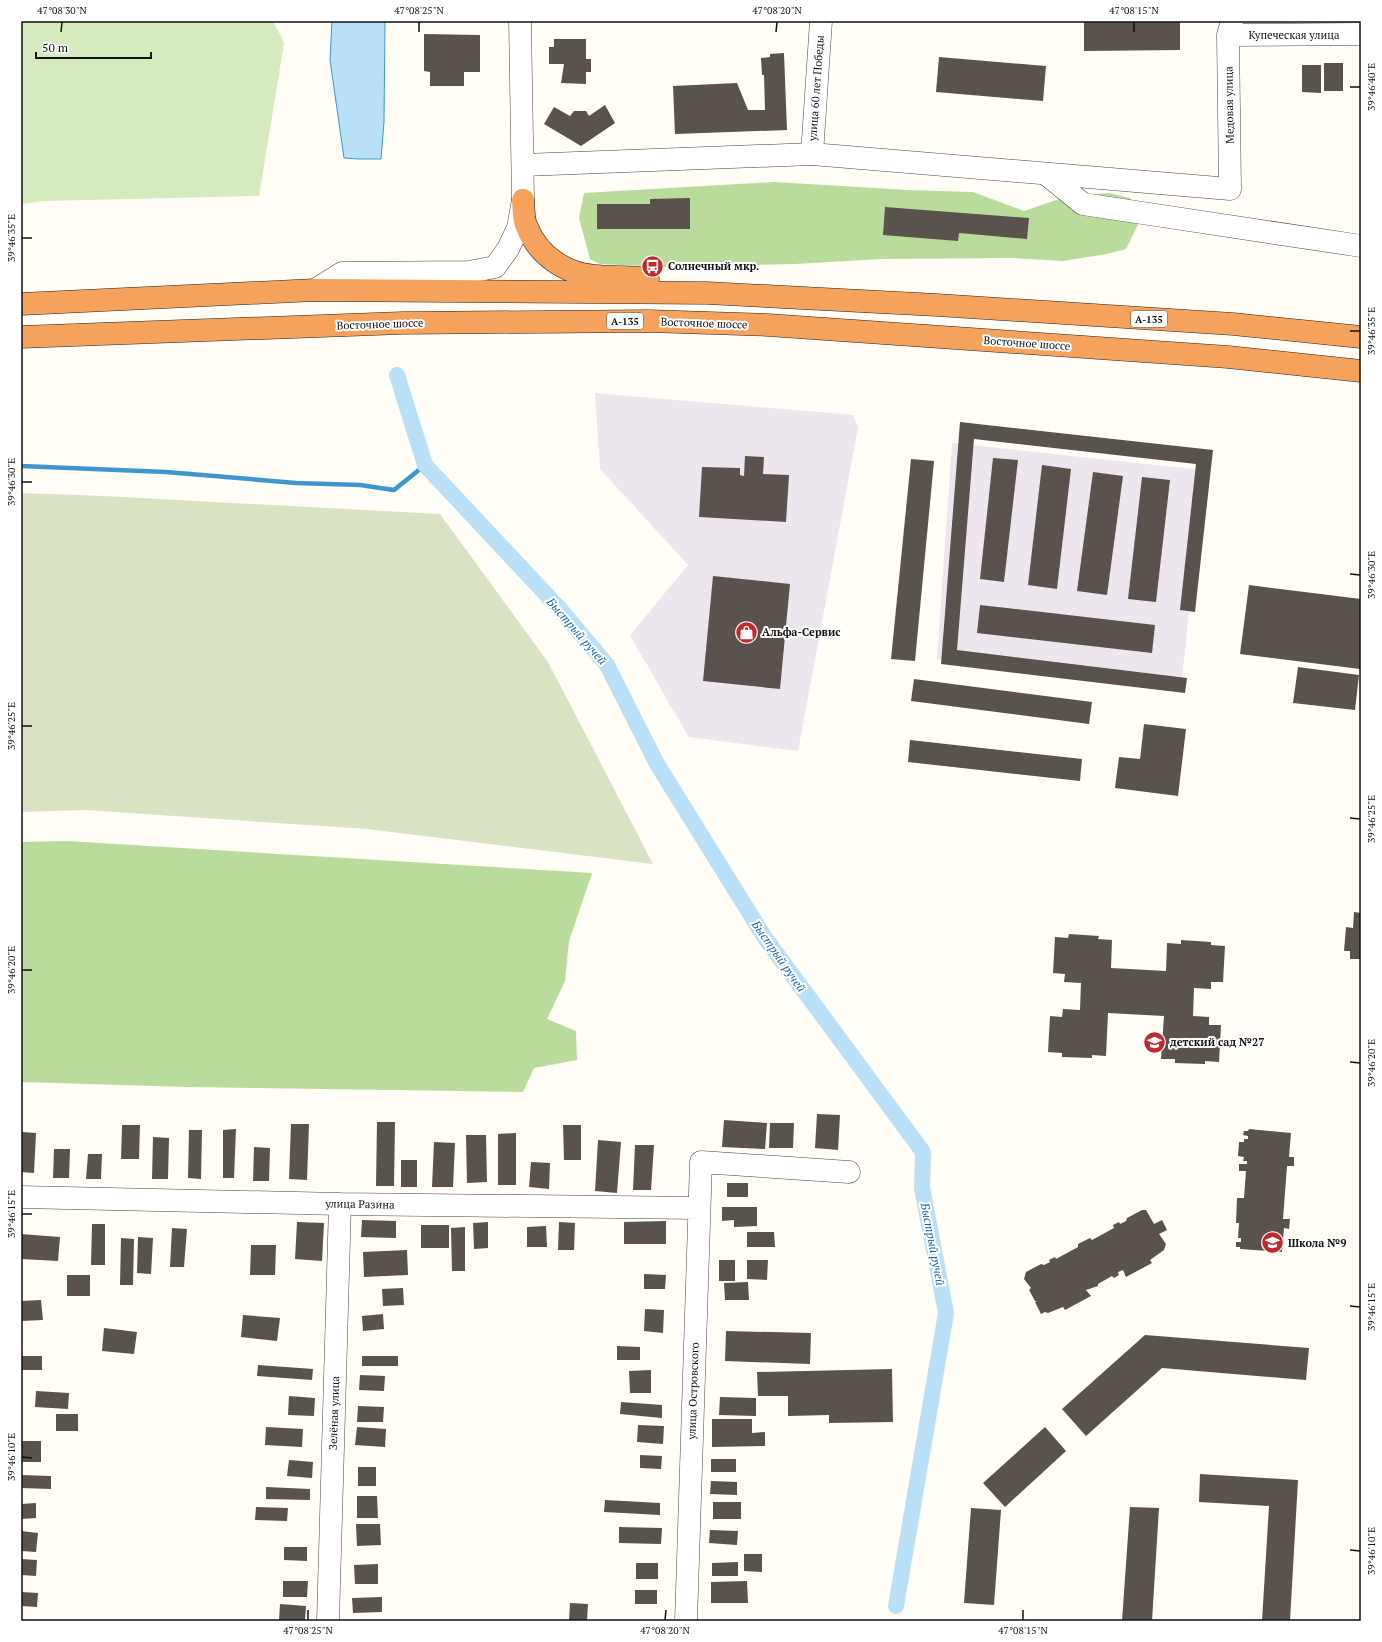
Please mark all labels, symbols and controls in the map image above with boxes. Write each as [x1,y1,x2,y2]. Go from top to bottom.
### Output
text: 47°08'30"N [37,4,87,17]
text: 47°08'25"N [394,4,444,17]
text: 47°08'20"N [752,4,802,17]
text: 47°08'15"N [1109,4,1159,17]
street label: Купеческая улица [1248,28,1340,42]
scale bar [36,34,151,60]
street label: улица 60 лет Победы [805,34,827,143]
text: 50 m [42,40,69,55]
text: 39°46'40"E [1365,63,1378,111]
street label: Медовая улица [1221,66,1237,144]
text: 39°46'35"E [5,214,18,262]
bus stop icon: Солнечный мкр. [639,253,665,279]
place label: Солнечный мкр. [668,259,759,273]
text: 39°46'35"E [1365,307,1378,355]
road number: А-135 [1131,311,1167,327]
road number: А-135 [607,313,643,329]
street label: Восточное шоссе [660,314,748,332]
street label: Восточное шоссе [336,315,424,333]
street label: Восточное шоссе [983,333,1071,353]
text: 39°46'30"E [5,458,18,506]
text: 39°46'30"E [1365,551,1378,599]
water label: Быстрый ручей [543,594,610,668]
shop icon: Альфа-Сервис [733,619,759,645]
place label: Альфа-Сервис [762,625,841,639]
text: 39°46'25"E [5,702,18,750]
text: 39°46'25"E [1365,795,1378,843]
water label: Быстрый ручей [748,917,809,995]
text: 39°46'20"E [5,946,18,994]
school or university icon: детский сад №27 [1141,1029,1167,1055]
place label: детский сад №27 [1170,1035,1264,1049]
text: 39°46'20"E [1365,1039,1378,1087]
text: 39°46'15"E [5,1190,18,1238]
street label: улица Разина [324,1196,395,1212]
water label: Быстрый ручей [917,1200,948,1287]
school or university icon: Школа №9 [1259,1230,1285,1256]
place label: Школа №9 [1288,1236,1346,1250]
text: 39°46'15"E [1365,1283,1378,1331]
street label: улица Островского [684,1342,702,1441]
street label: Зелёная улица [326,1375,342,1450]
text: 39°46'10"E [5,1433,18,1481]
text: 39°46'10"E [1365,1527,1378,1575]
text: 47°08'25"N [283,1624,333,1637]
text: 47°08'20"N [640,1624,690,1637]
text: 47°08'15"N [998,1624,1048,1637]

